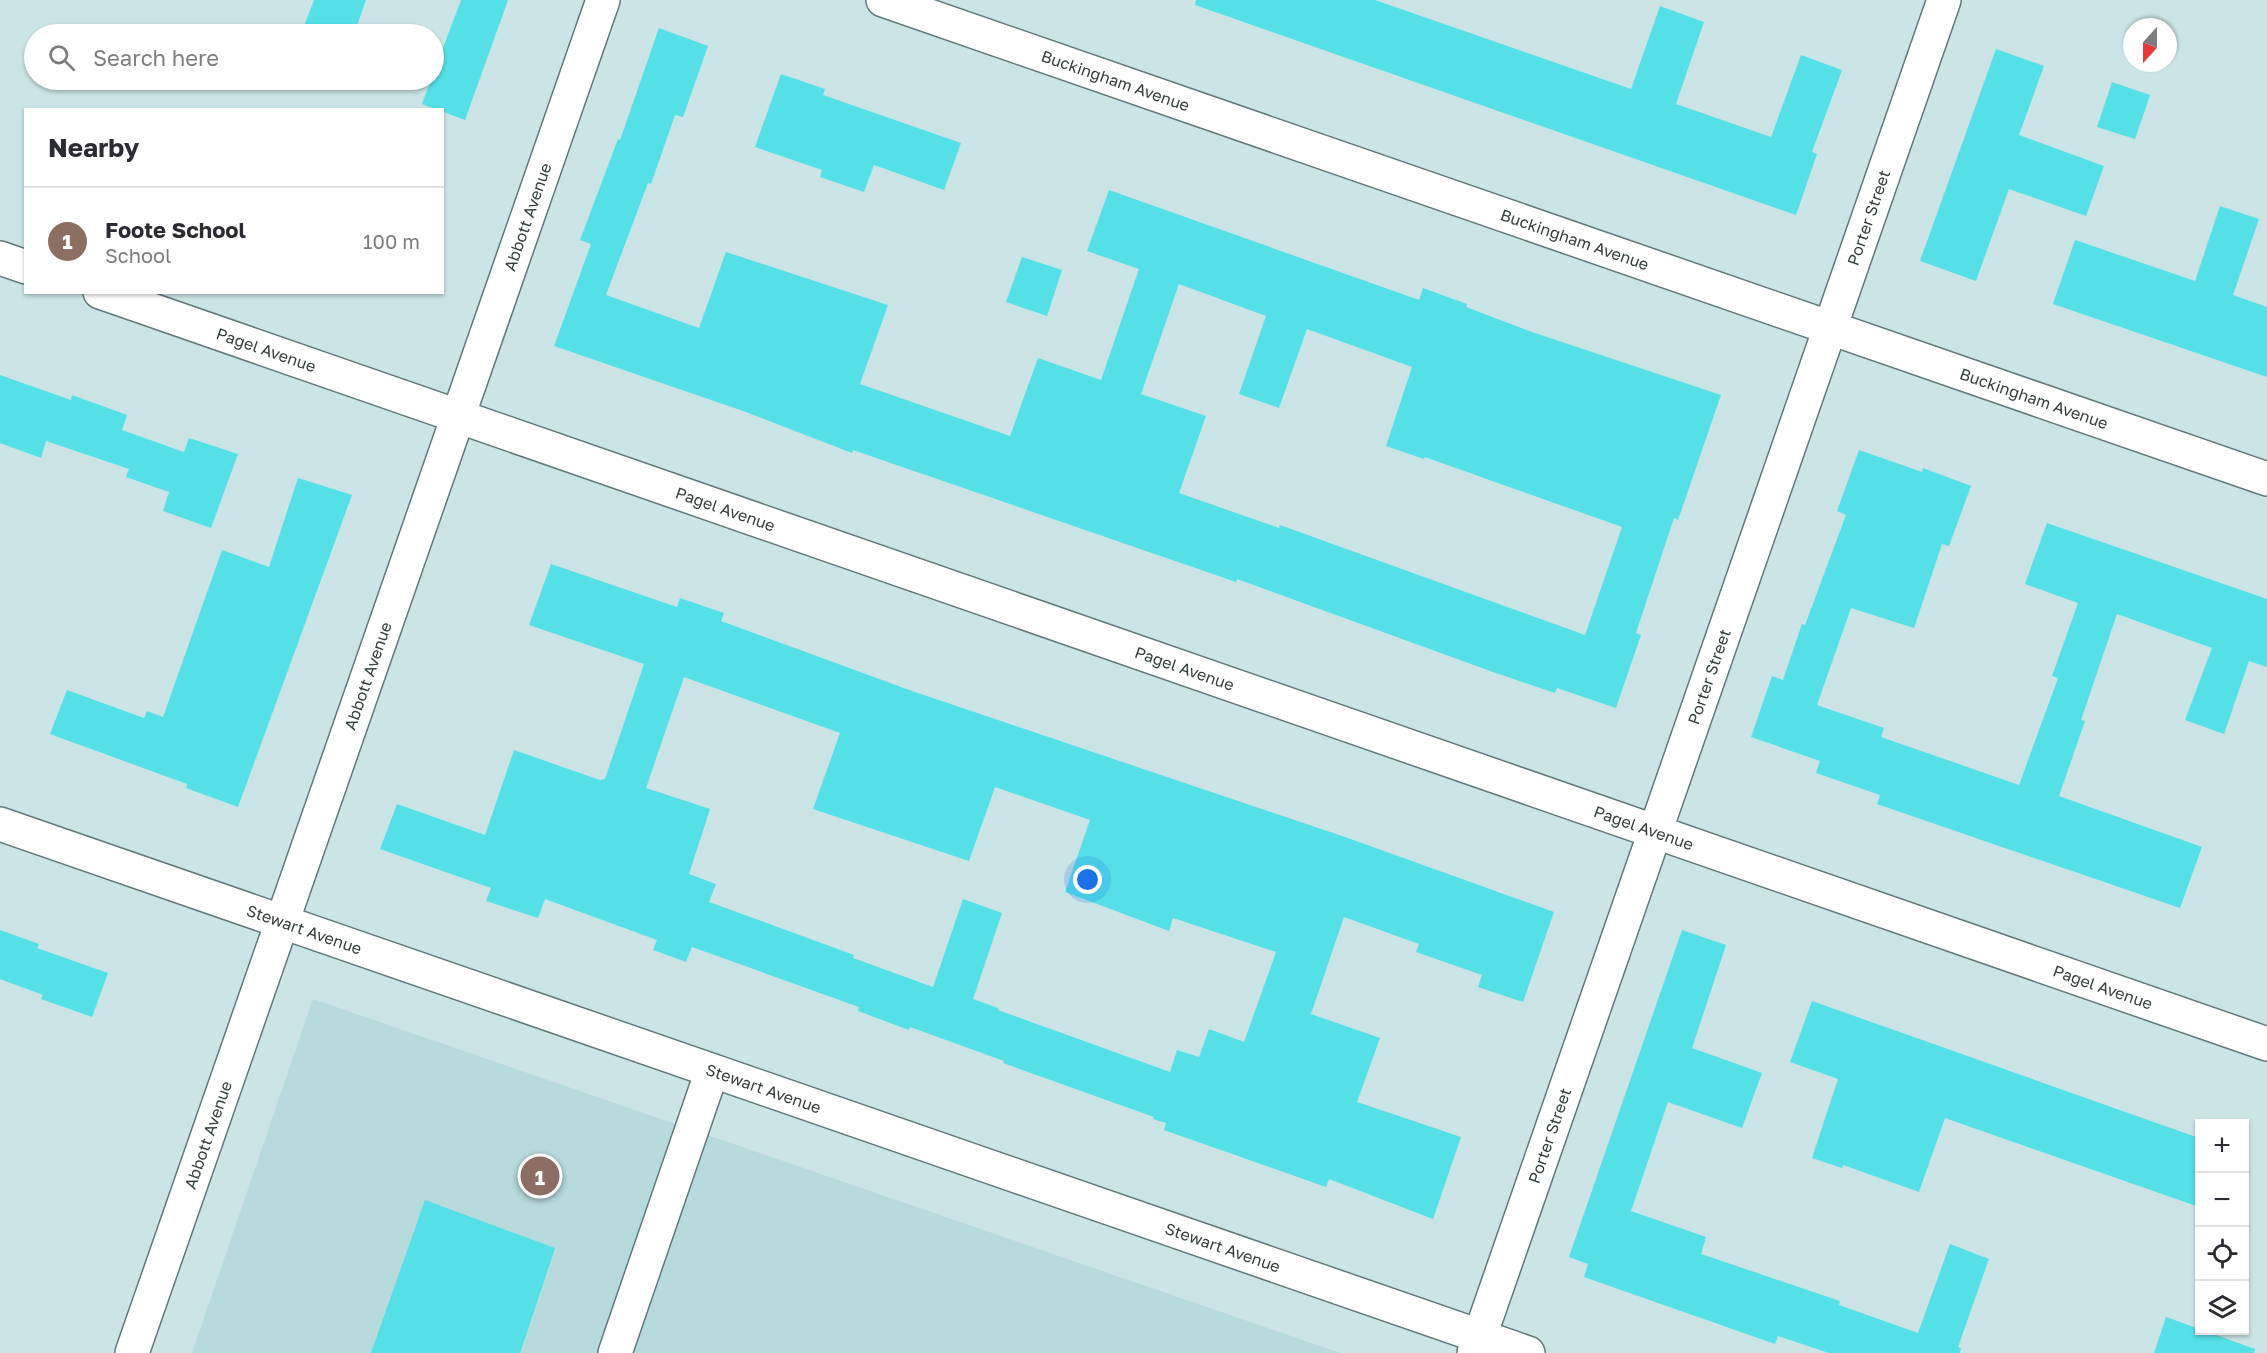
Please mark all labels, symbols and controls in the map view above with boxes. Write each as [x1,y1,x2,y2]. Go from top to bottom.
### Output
north arrow [2123,18,2177,72]
search box [24,24,444,90]
icon: search [45,41,78,74]
text: Search here [93,44,219,71]
street label: Buckingham Avenue [1039,46,1192,115]
text: Nearby [48,132,139,163]
street label: Abbott Avenue [499,160,556,274]
street label: Porter Street [1843,167,1894,268]
street label: Buckingham Avenue [1498,204,1652,274]
text: Foote School [105,216,246,243]
text: 1 [62,229,73,253]
text: 100 m [363,229,420,253]
text: School [105,243,171,267]
street label: Pagel Avenue [214,323,319,376]
street label: Buckingham Avenue [1957,363,2111,433]
street label: Pagel Avenue [673,483,778,536]
street label: Abbott Avenue [340,619,396,733]
street label: Porter Street [1683,626,1735,727]
street label: Pagel Avenue [1132,642,1237,695]
street label: Pagel Avenue [1591,801,1696,854]
your location [1073,865,1102,894]
street label: Stewart Avenue [244,900,365,959]
street label: Pagel Avenue [2050,961,2155,1014]
street label: Stewart Avenue [703,1059,824,1118]
street label: Abbott Avenue [180,1078,236,1192]
street label: Porter Street [1524,1085,1575,1186]
map controls [2195,1119,2249,1335]
button: + [2195,1119,2249,1173]
pin: 1 [520,1154,560,1198]
button: − [2195,1173,2249,1227]
street label: Stewart Avenue [1163,1218,1283,1277]
button: locate [2195,1227,2249,1281]
button: layers [2195,1281,2249,1335]

